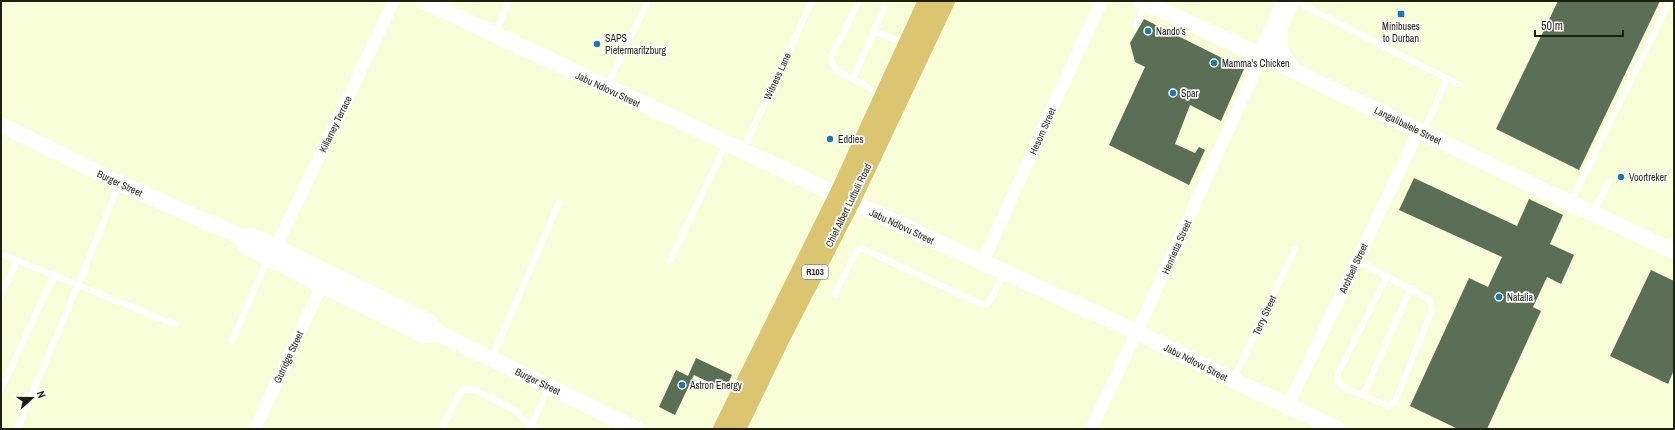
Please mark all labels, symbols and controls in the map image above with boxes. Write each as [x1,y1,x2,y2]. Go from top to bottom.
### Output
marker: Minibuses to Durban [1396,9,1406,19]
scale bar [1535,12,1623,38]
text: 50 m [1541,18,1563,34]
place label: Minibuses to Durban [1382,20,1420,45]
place label: Nando's [1156,25,1186,38]
marker: Nando's [1143,26,1153,36]
place label: SAPS Pietermaritzburg [605,32,667,57]
marker: SAPS Pietermaritzburg [592,39,602,49]
street label: Witness Lane [761,50,794,102]
place label: Mamma's Chicken [1222,57,1290,70]
marker: Mamma's Chicken [1209,58,1219,68]
street label: Jabu Ndlovu Street [573,69,643,110]
place label: Spar [1181,87,1199,100]
marker: Spar [1168,88,1178,98]
street label: Killarney Terrace [316,93,355,155]
street label: Langalibalele Street [1372,104,1444,148]
street label: Hesom Street [1026,105,1059,157]
place label: Eddies [838,133,864,146]
marker: Eddies [825,134,835,144]
street label: Chief Albert Luthuli Road [823,161,874,249]
street label: Burger Street [95,167,145,200]
place label: Voortreker [1629,171,1667,184]
marker: Voortreker [1616,172,1626,182]
street label: Jabu Ndlovu Street [867,206,937,247]
street label: Henrietta Street [1159,217,1194,276]
street label: Archbell Street [1336,240,1371,296]
road number: R103 [802,265,828,279]
place label: Natalia [1507,291,1533,304]
marker: Natalia [1494,292,1504,302]
street label: Terry Street [1250,293,1280,337]
street label: Gutridge Street [271,328,306,385]
street label: Jabu Ndlovu Street [1162,341,1230,384]
street label: Burger Street [513,365,563,398]
north arrow [12,378,52,418]
place label: Astron Energy [689,379,743,392]
marker: Astron Energy [677,380,687,390]
text: N [34,389,49,400]

